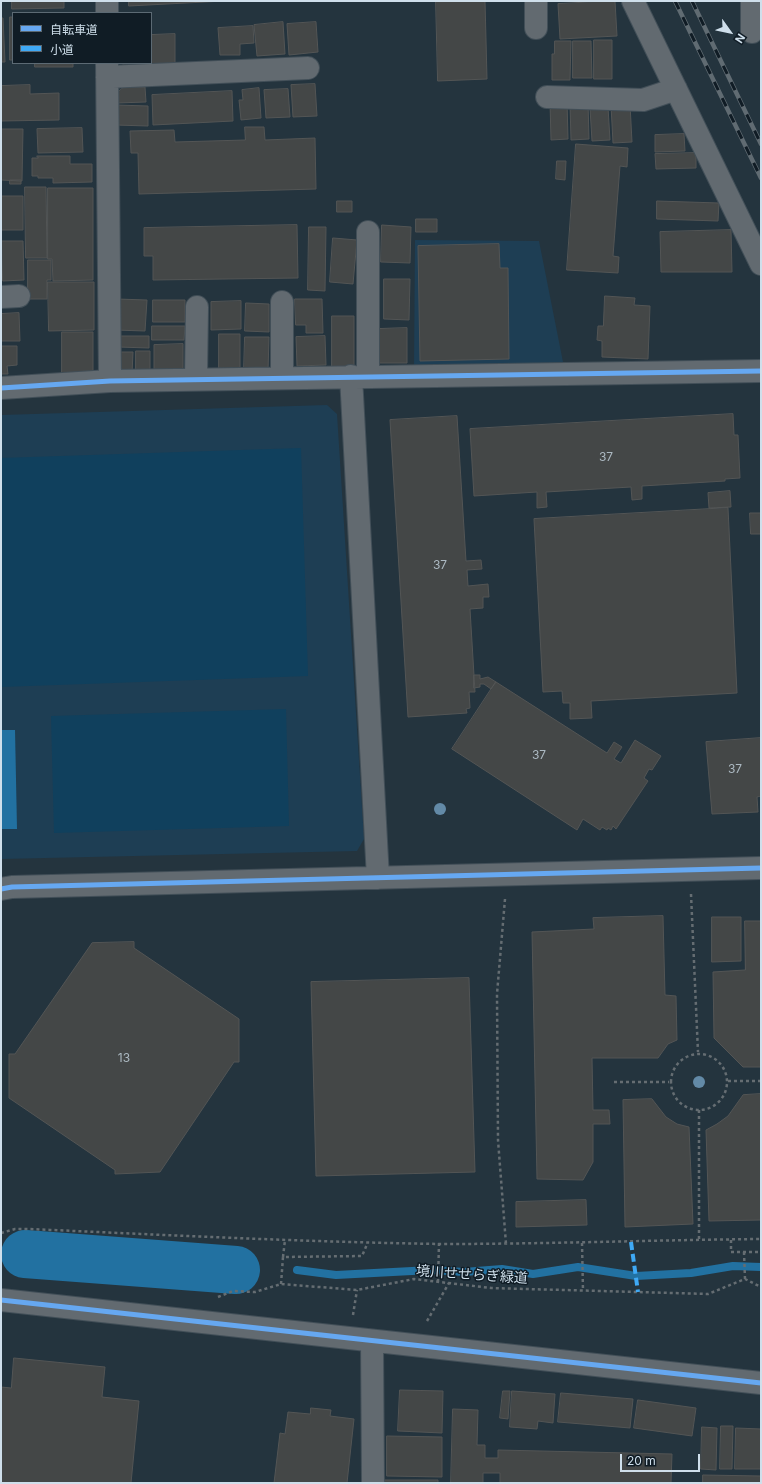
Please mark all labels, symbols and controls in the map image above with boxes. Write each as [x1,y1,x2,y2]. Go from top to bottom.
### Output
legend [12,12,152,64]
north arrow [710,12,750,52]
text: 自転車道 [50,22,98,37]
text: N [732,31,748,46]
text: 小道 [50,42,74,57]
house number: 37 [599,450,613,464]
house number: 37 [433,558,447,572]
house number: 37 [532,748,546,762]
house number: 37 [728,762,742,776]
house number: 13 [118,1051,130,1065]
street label: 境川せせらぎ緑道 [416,1263,528,1287]
scale bar [622,1446,702,1472]
text: 20 m [627,1453,656,1468]

